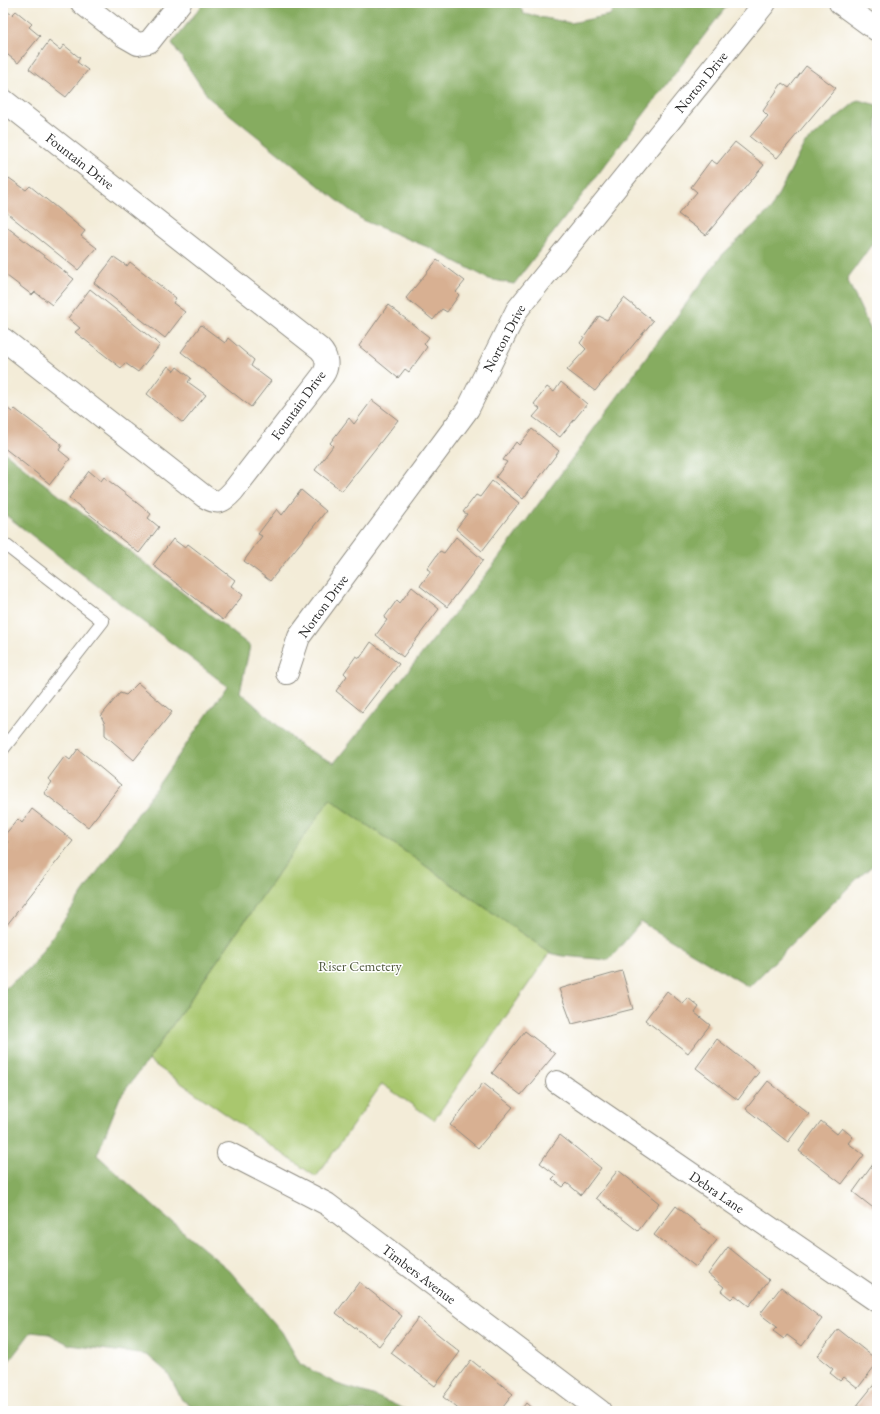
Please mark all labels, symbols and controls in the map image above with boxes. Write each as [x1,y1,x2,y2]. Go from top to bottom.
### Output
street label: Norton Drive [671,47,732,116]
street label: Fountain Drive [42,129,118,194]
street label: Norton Drive [479,301,530,375]
street label: Fountain Drive [267,366,330,443]
street label: Norton Drive [294,570,352,641]
park label: Riser Cemetery [318,957,403,975]
street label: Debra Lane [686,1167,749,1217]
street label: Timbers Avenue [378,1240,460,1308]

